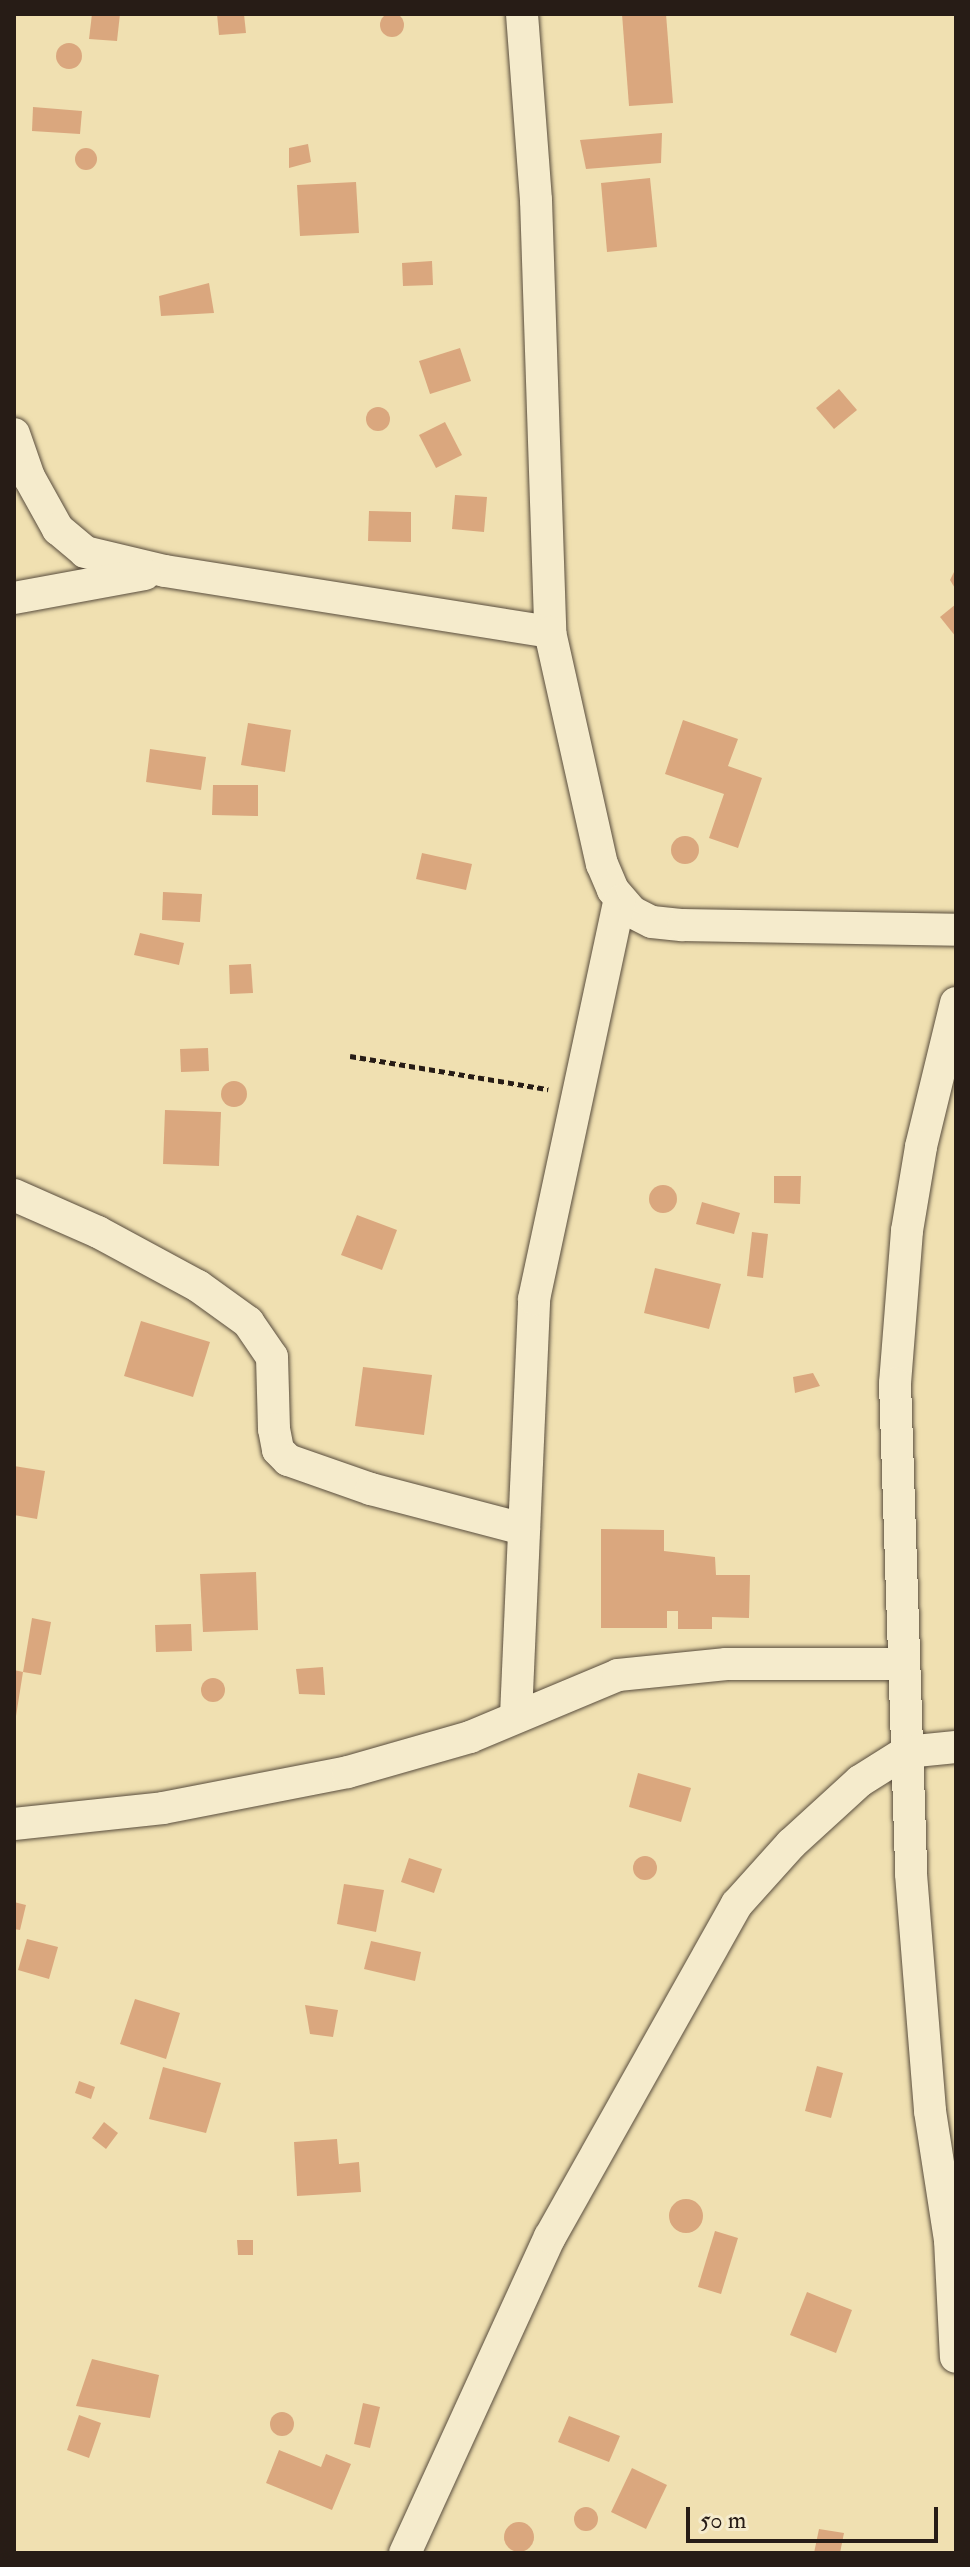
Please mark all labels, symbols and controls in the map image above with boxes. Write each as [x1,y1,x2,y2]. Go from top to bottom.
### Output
scale bar [690,2491,942,2541]
text: 50 m [700,2505,746,2536]

